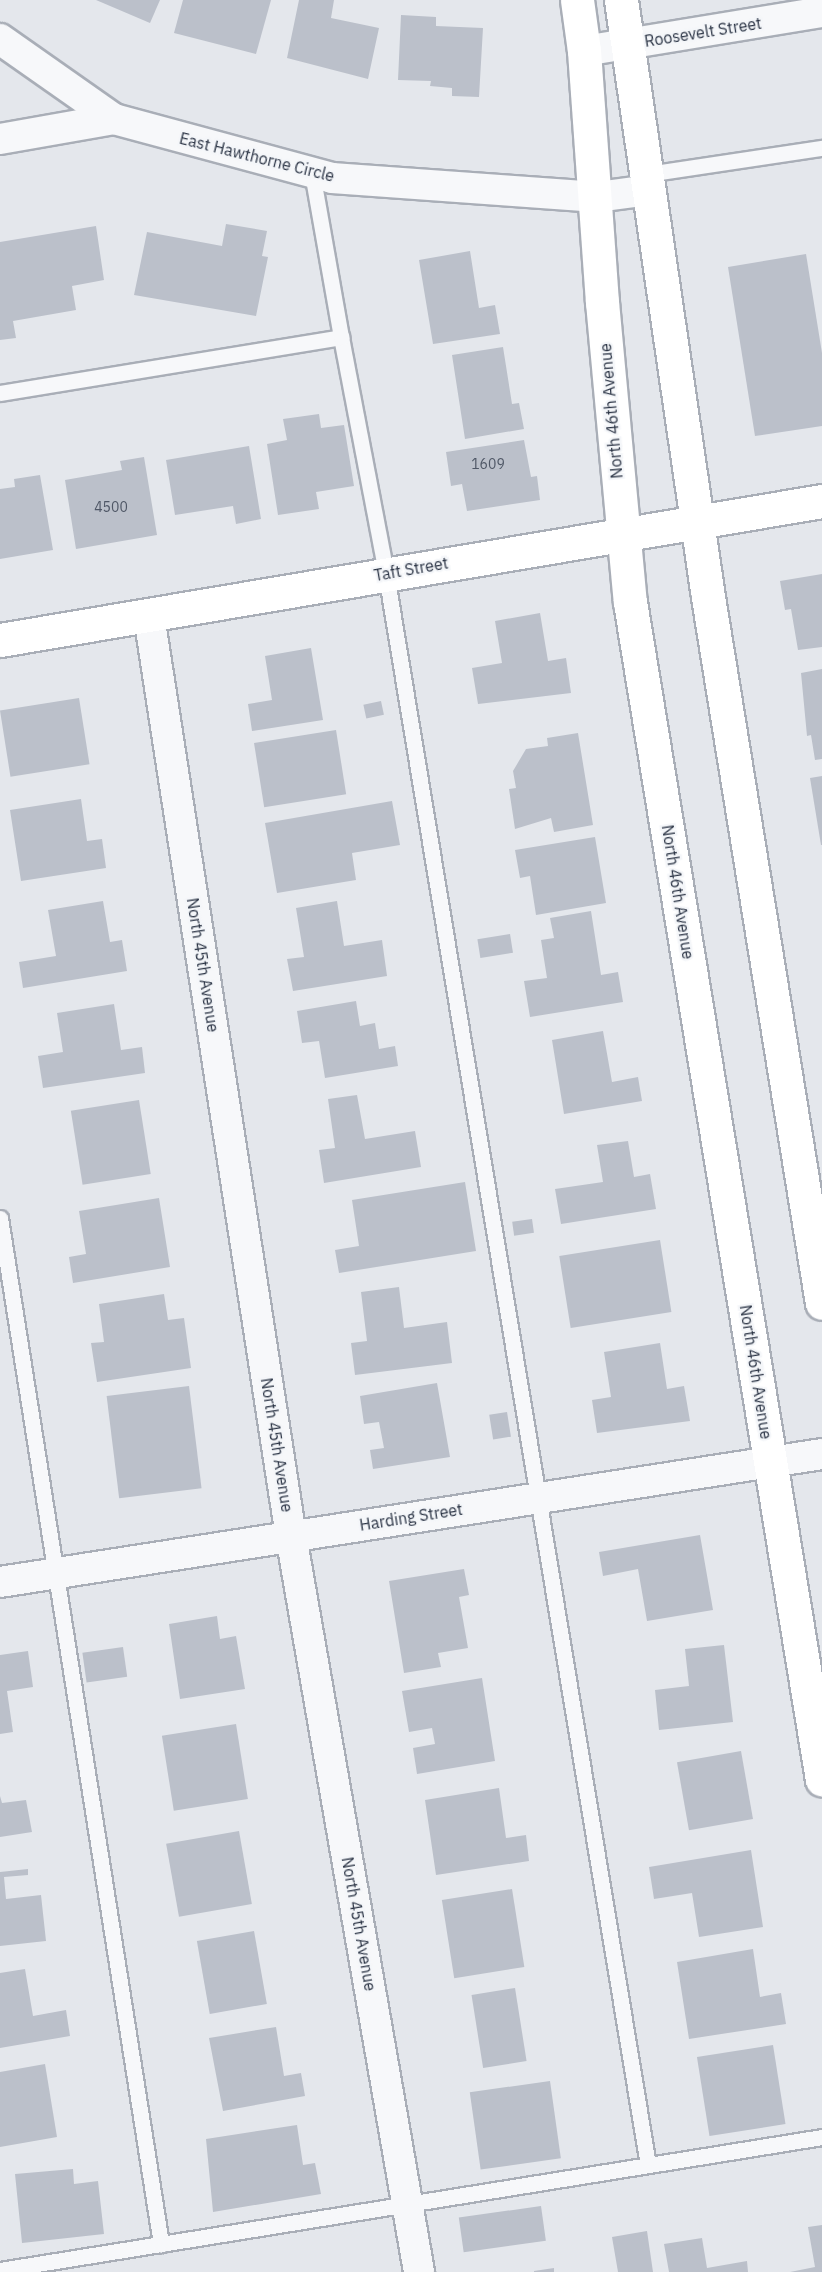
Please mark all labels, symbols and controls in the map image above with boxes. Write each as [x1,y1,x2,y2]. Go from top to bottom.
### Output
street label: Roosevelt Street [643,13,763,51]
street label: East Hawthorne Circle [177,128,337,186]
street label: North 46th Avenue [596,343,626,479]
house number: 1609 [471,456,505,472]
house number: 4500 [94,499,128,515]
street label: Taft Street [372,553,450,585]
street label: North 46th Avenue [658,823,698,961]
street label: North 45th Avenue [183,896,223,1034]
street label: North 46th Avenue [736,1303,776,1441]
street label: North 45th Avenue [257,1376,297,1514]
street label: Harding Street [358,1499,464,1535]
street label: North 45th Avenue [338,1855,380,1993]

